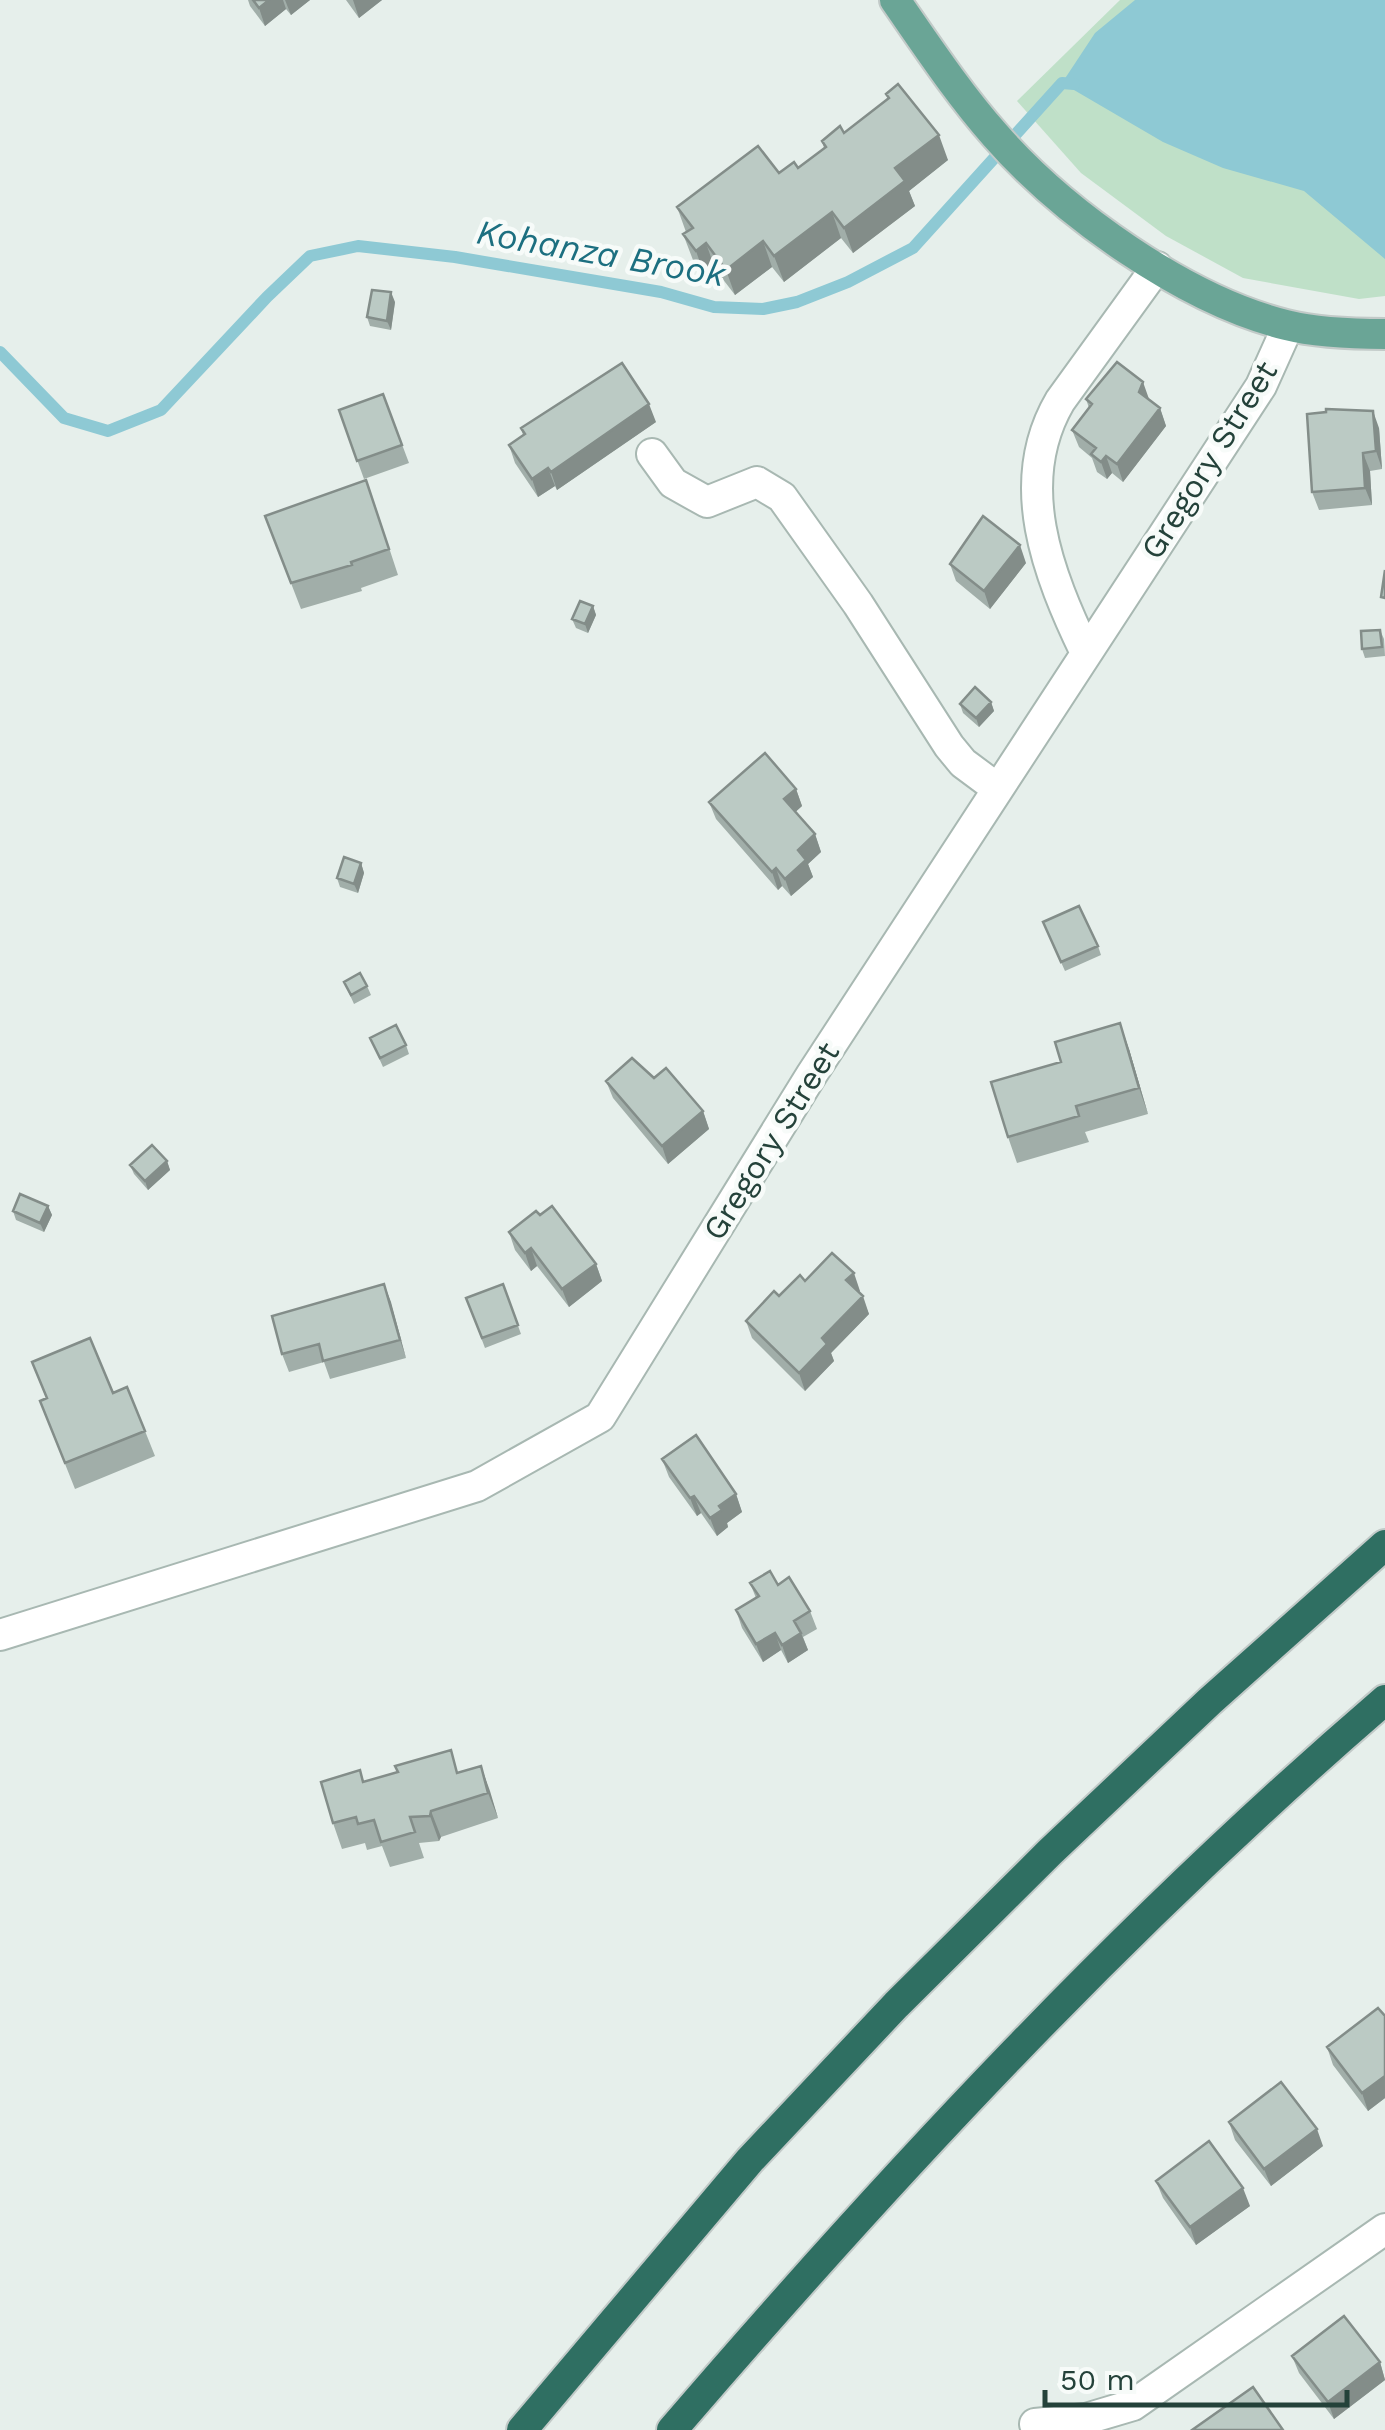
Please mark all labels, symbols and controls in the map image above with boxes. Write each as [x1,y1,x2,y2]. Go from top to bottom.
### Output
water label: Kohanza Brook [473,210,730,296]
street label: Gregory Street [1133,354,1285,566]
street label: Gregory Street [695,1035,847,1247]
scale bar [1045,2345,1348,2407]
text: 50 m [1060,2362,1135,2397]

